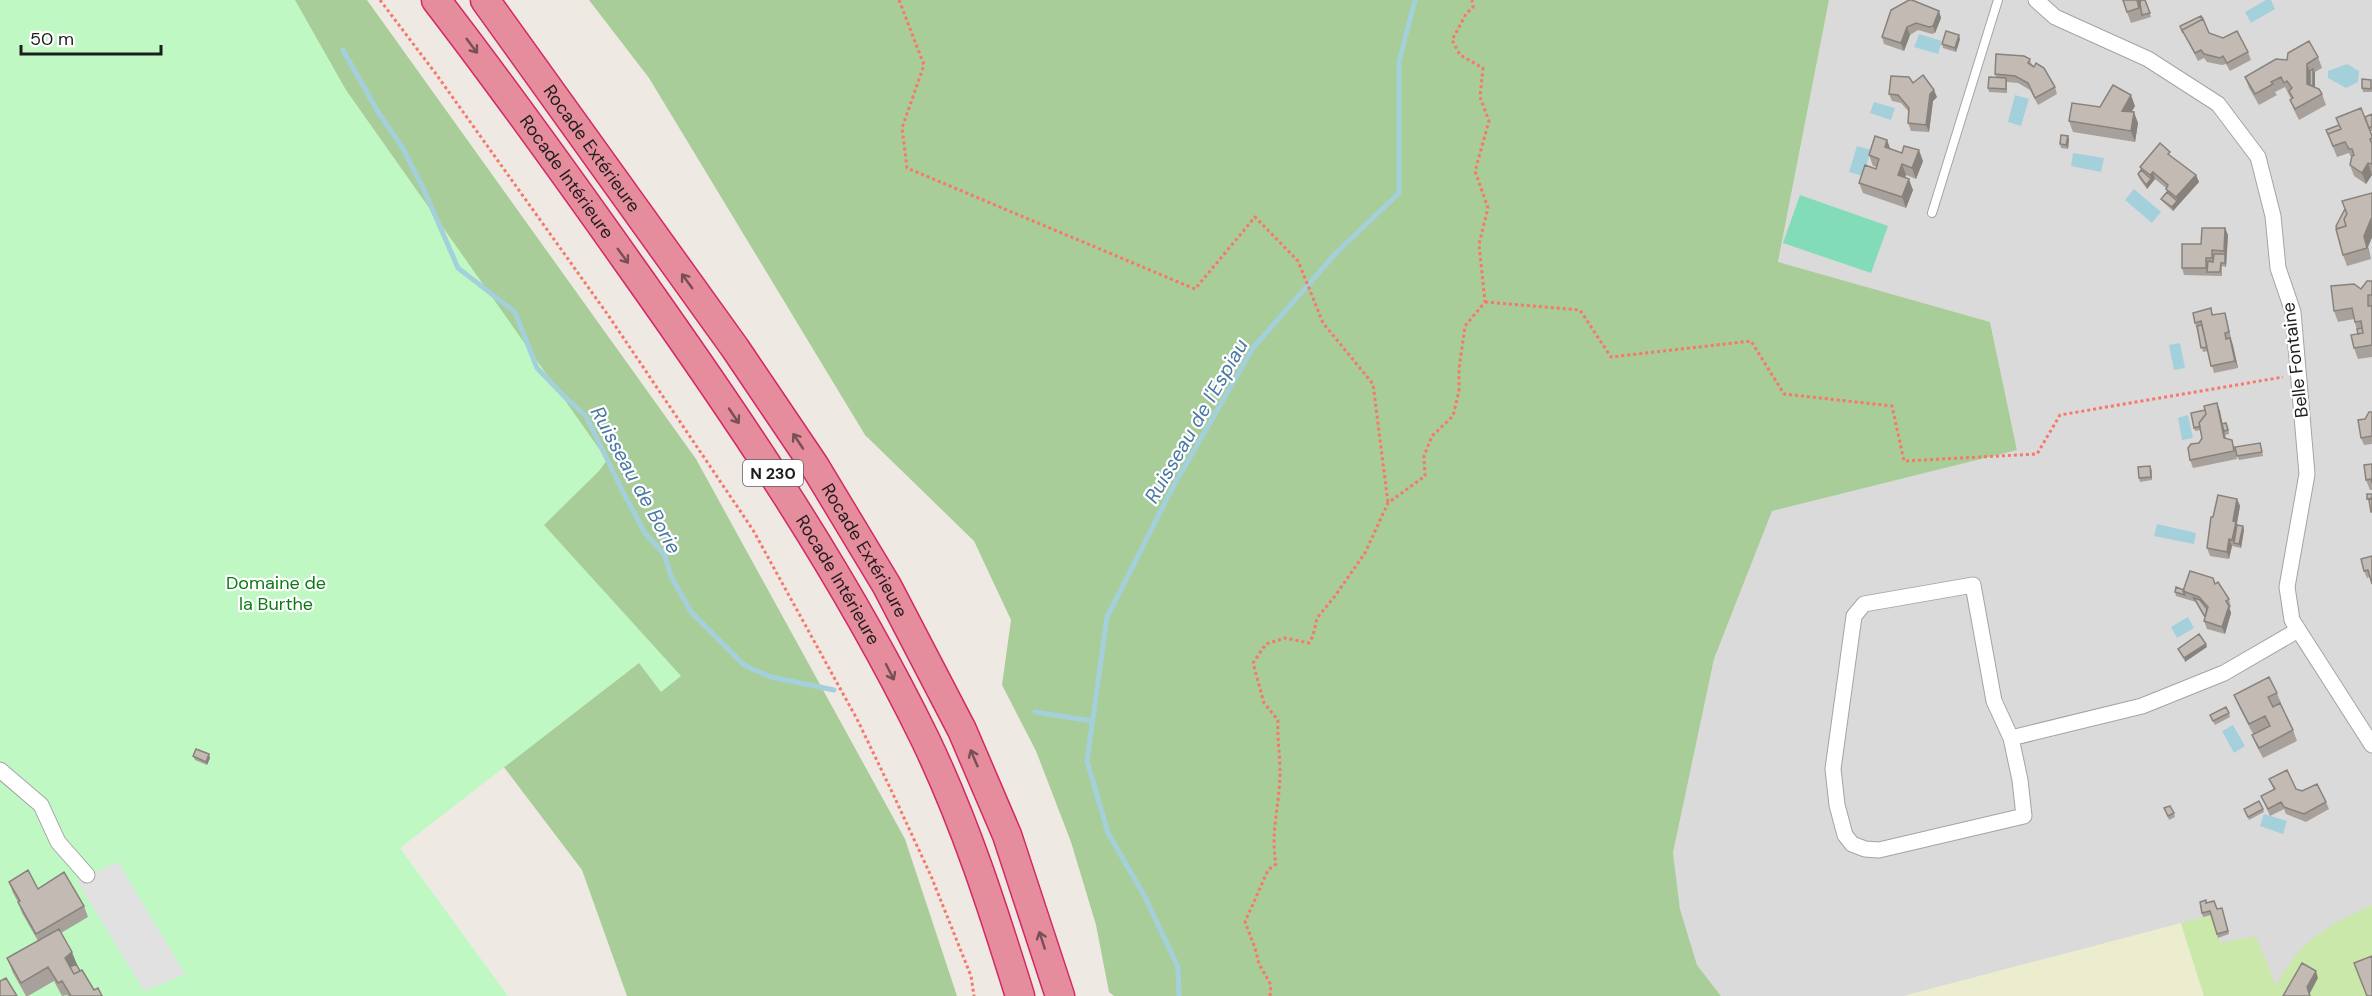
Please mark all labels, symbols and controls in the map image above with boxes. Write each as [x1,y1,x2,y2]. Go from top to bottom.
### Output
scale bar [21,18,160,56]
text: 50 m [30,27,74,51]
one-way arrow [466,38,478,54]
street label: Rocade Extérieure [538,80,646,217]
street label: Rocade Intérieure [514,110,619,244]
one-way arrow [617,247,629,263]
one-way arrow [681,273,693,289]
street label: Belle Fontaine [2276,301,2314,419]
water label: Ruisseau de l'Espiau [1138,334,1254,508]
water label: Ruisseau de Borie [585,402,687,558]
one-way arrow [728,407,741,424]
one-way arrow [792,433,804,450]
road number: N 230 [743,460,803,486]
street label: Rocade Extérieure [816,479,913,622]
street label: Rocade Intérieure [790,511,886,649]
park label: Domaine de la Burthe [226,571,326,616]
one-way arrow [884,663,896,680]
one-way arrow [968,749,979,767]
one-way arrow [1036,931,1047,950]

